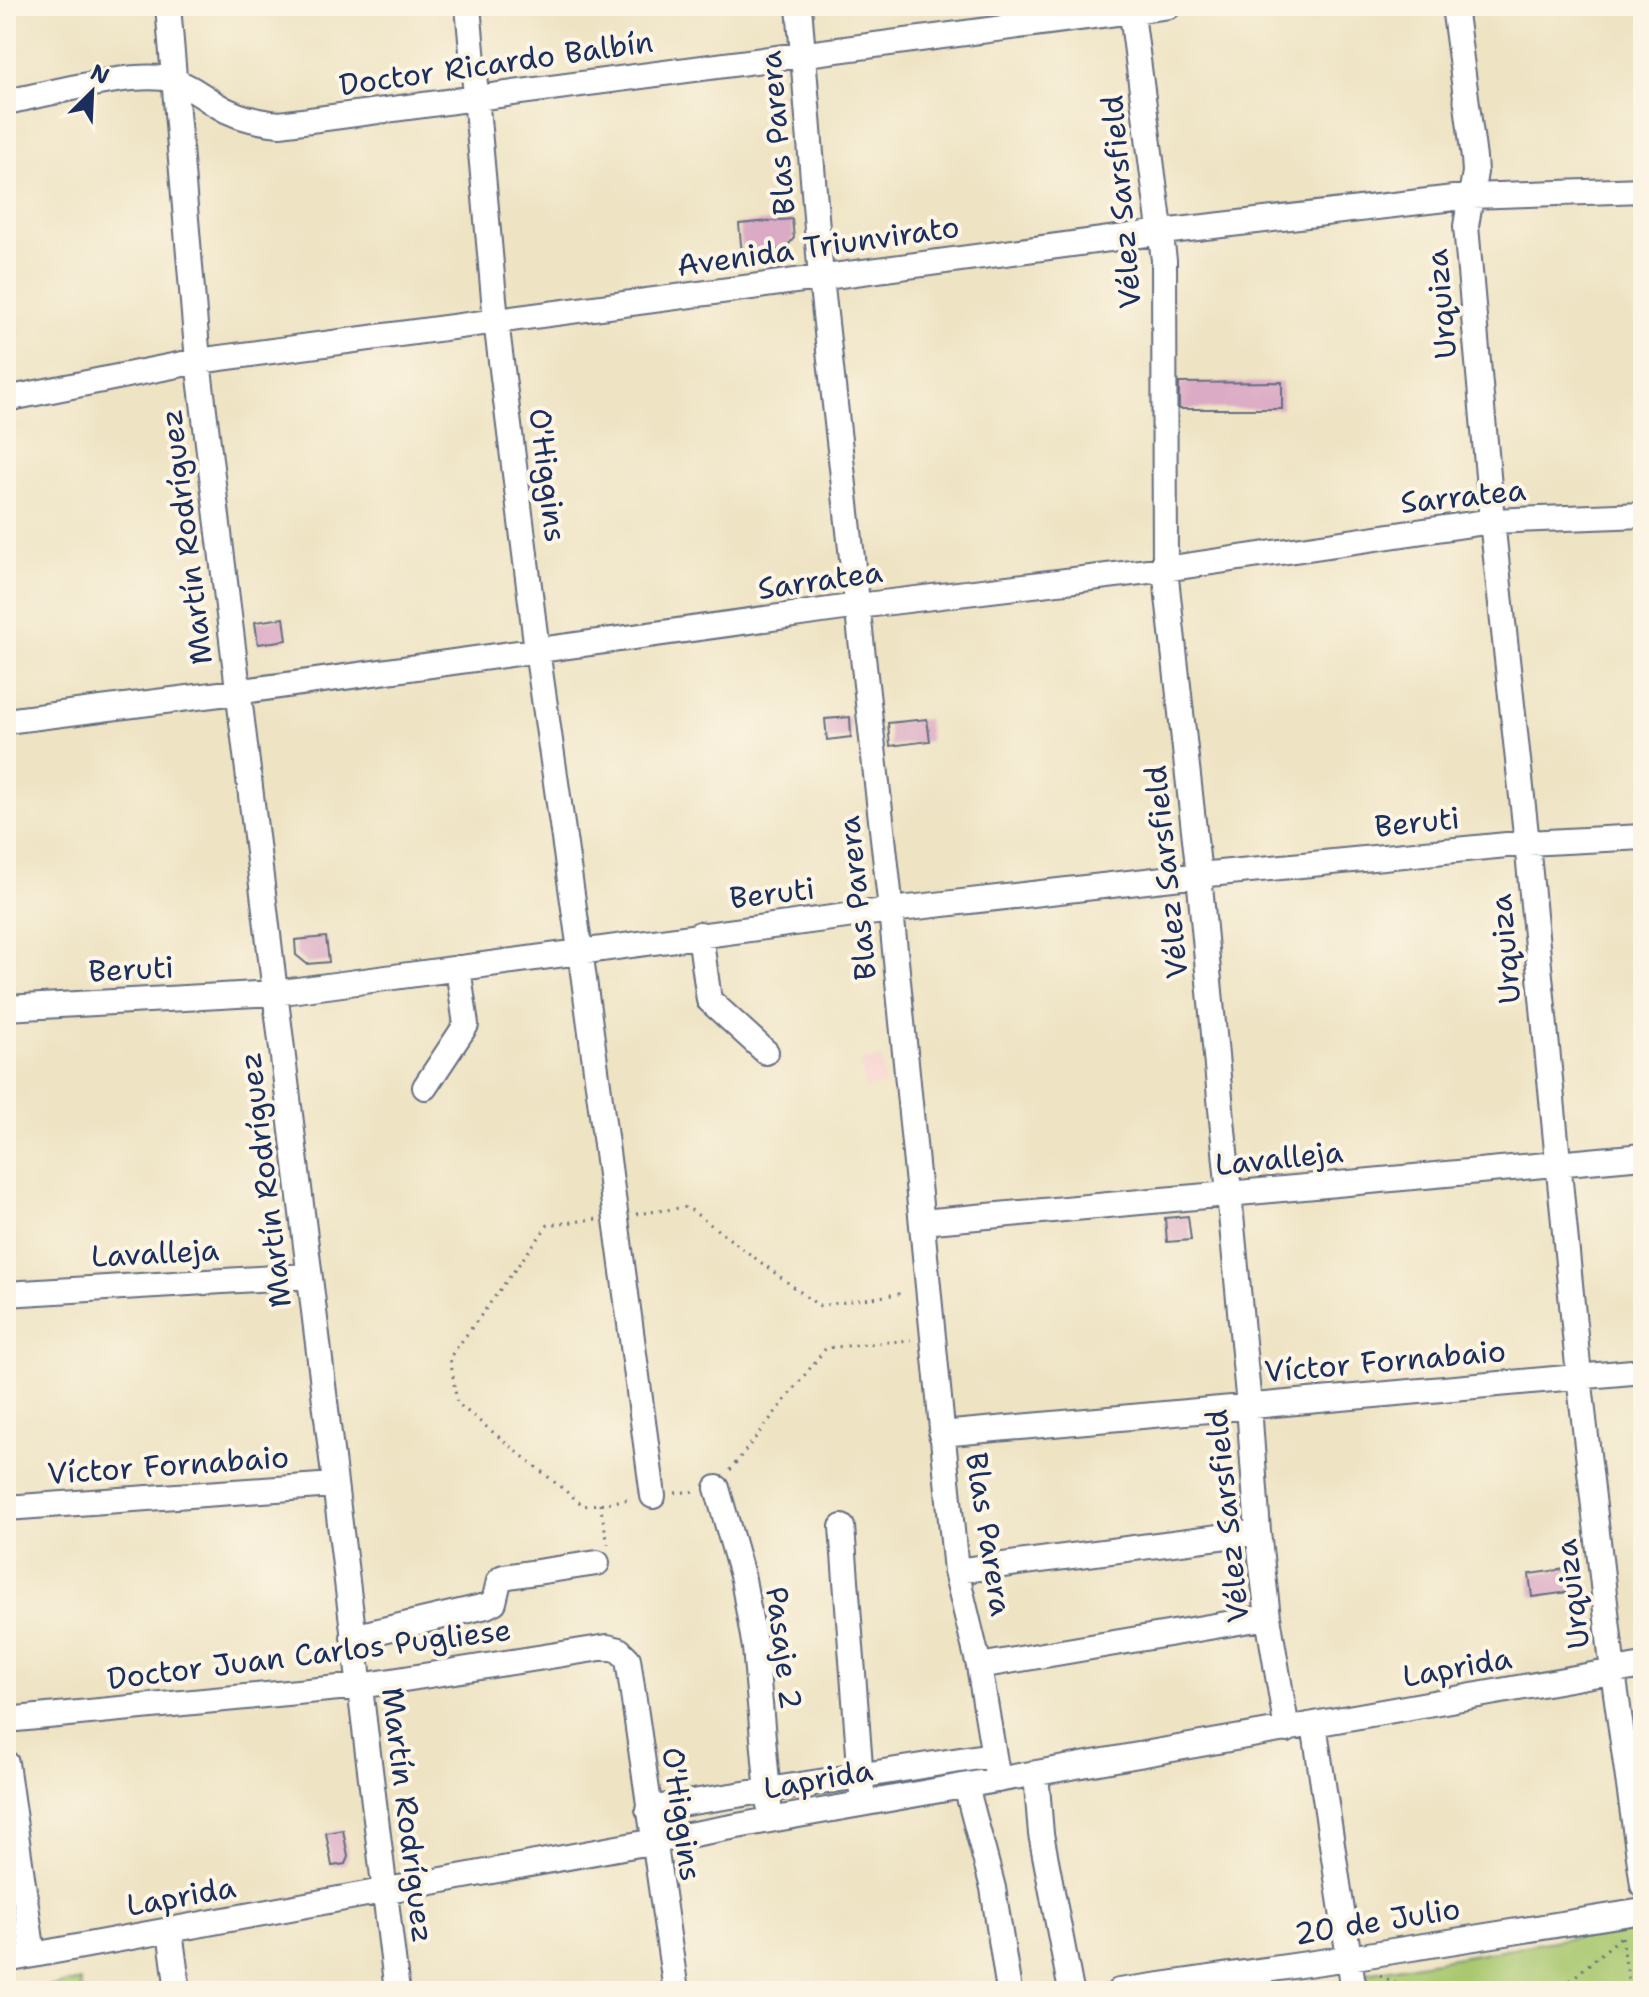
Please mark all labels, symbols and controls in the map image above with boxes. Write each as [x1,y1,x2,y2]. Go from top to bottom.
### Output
street label: Doctor Ricardo Balbín [336,21,656,105]
street label: Blas Parera [749,49,805,217]
north arrow [52,52,132,132]
text: N [86,57,114,91]
street label: Vélez Sarsfield [1091,93,1151,311]
street label: Avenida Triunvirato [674,206,962,286]
street label: Urquiza [1416,247,1466,361]
street label: O'Higgins [519,406,577,544]
street label: Martín Rodríguez [150,407,222,667]
street label: Sarratea [1398,469,1528,523]
street label: Sarratea [755,551,886,609]
street label: Vélez Sarsfield [1134,763,1198,981]
street label: Beruti [1372,797,1462,847]
street label: Blas Parera [828,814,886,982]
street label: Beruti [727,867,817,919]
street label: Urquiza [1480,892,1530,1006]
street label: Beruti [87,946,175,992]
street label: Martín Rodríguez [229,1050,301,1310]
street label: Lavalleja [1213,1131,1345,1185]
street label: Lavalleja [90,1229,221,1277]
street label: Víctor Fornabaio [1263,1330,1507,1392]
street label: Vélez Sarsfield [1195,1407,1259,1625]
street label: Víctor Fornabaio [46,1436,290,1494]
street label: Blas Parera [956,1449,1022,1619]
street label: Urquiza [1545,1536,1599,1651]
street label: Pasaje 2 [756,1584,812,1712]
street label: Doctor Juan Carlos Pugliese [105,1609,513,1699]
street label: Laprida [1399,1637,1515,1697]
street label: Martín Rodríguez [372,1685,444,1945]
street label: O'Higgins [652,1744,712,1884]
street label: Laprida [760,1749,876,1809]
street label: Laprida [123,1866,239,1926]
street label: 20 de Julio [1291,1888,1463,1954]

